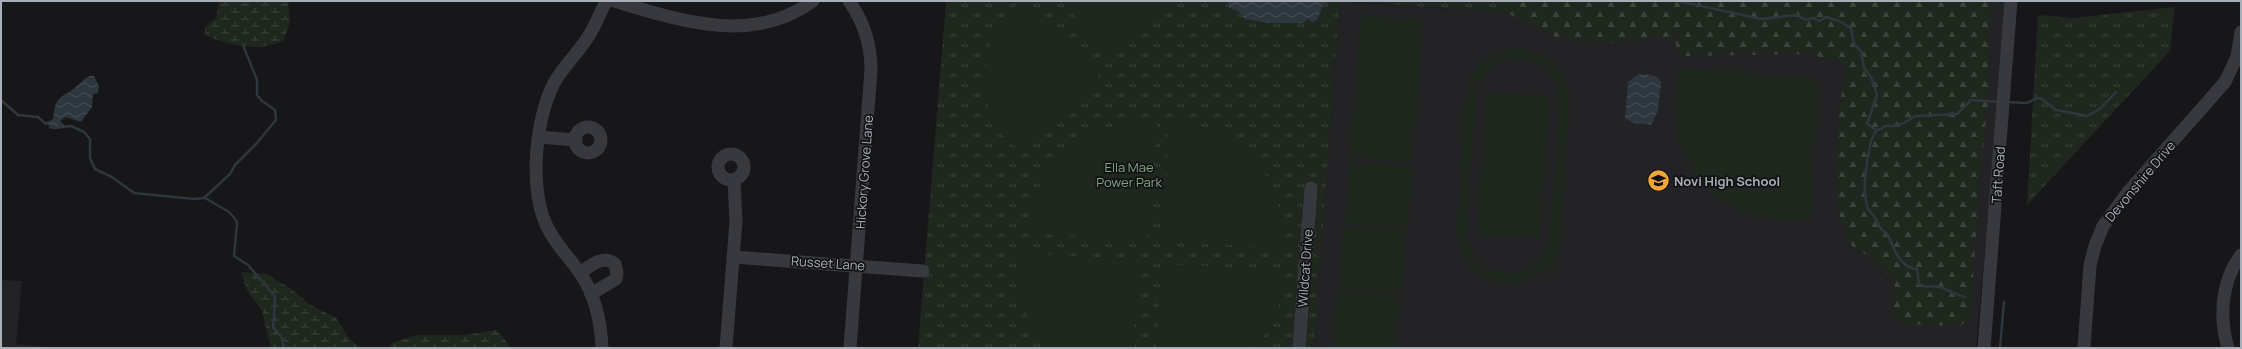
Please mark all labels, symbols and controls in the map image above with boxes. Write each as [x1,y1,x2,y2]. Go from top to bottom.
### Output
street label: Hickory Grove Lane [851,114,877,230]
street label: Devonshire Drive [2101,136,2179,225]
street label: Taft Road [1987,146,2009,204]
park label: Ella Mae Power Park [1096,158,1162,191]
school or university icon: Novi High School [1646,168,1672,194]
place label: Novi High School [1674,172,1780,190]
street label: Wildcat Drive [1293,228,1317,308]
street label: Russet Lane [790,251,866,275]

